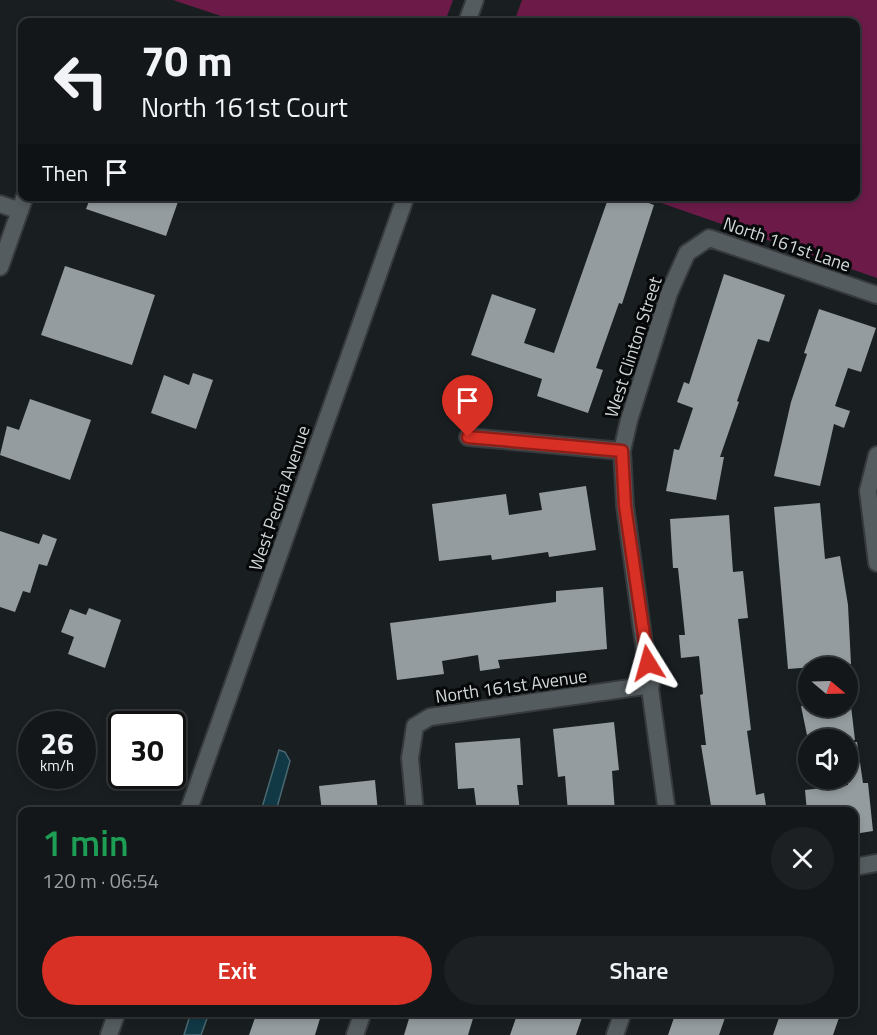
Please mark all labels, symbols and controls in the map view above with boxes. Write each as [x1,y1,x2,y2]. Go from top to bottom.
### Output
text: 70 m [141,28,233,92]
icon: left [42,42,120,120]
text: North 161st Court [141,86,348,127]
text: Then [42,156,88,190]
icon: arrive [100,156,133,189]
street label: North 161st Lane [720,210,854,278]
street label: West Clinton Street [597,272,669,421]
pin [442,375,493,437]
icon: arrive [451,384,484,417]
street label: West Peoria Avenue [241,422,317,574]
position arrow [616,631,680,695]
north arrow [798,657,858,717]
map controls [798,657,858,789]
street label: North 161st Avenue [433,662,589,710]
speed limit sign: 30 [108,711,186,789]
text: 26 [40,720,74,766]
button: sound [798,729,858,789]
text: km/h [40,754,74,777]
text: 1 min [42,815,129,870]
button: close [771,827,834,890]
text: 120 m · 06:54 [42,865,159,896]
button: Exit [42,936,432,1005]
button: Share [444,936,834,1005]

